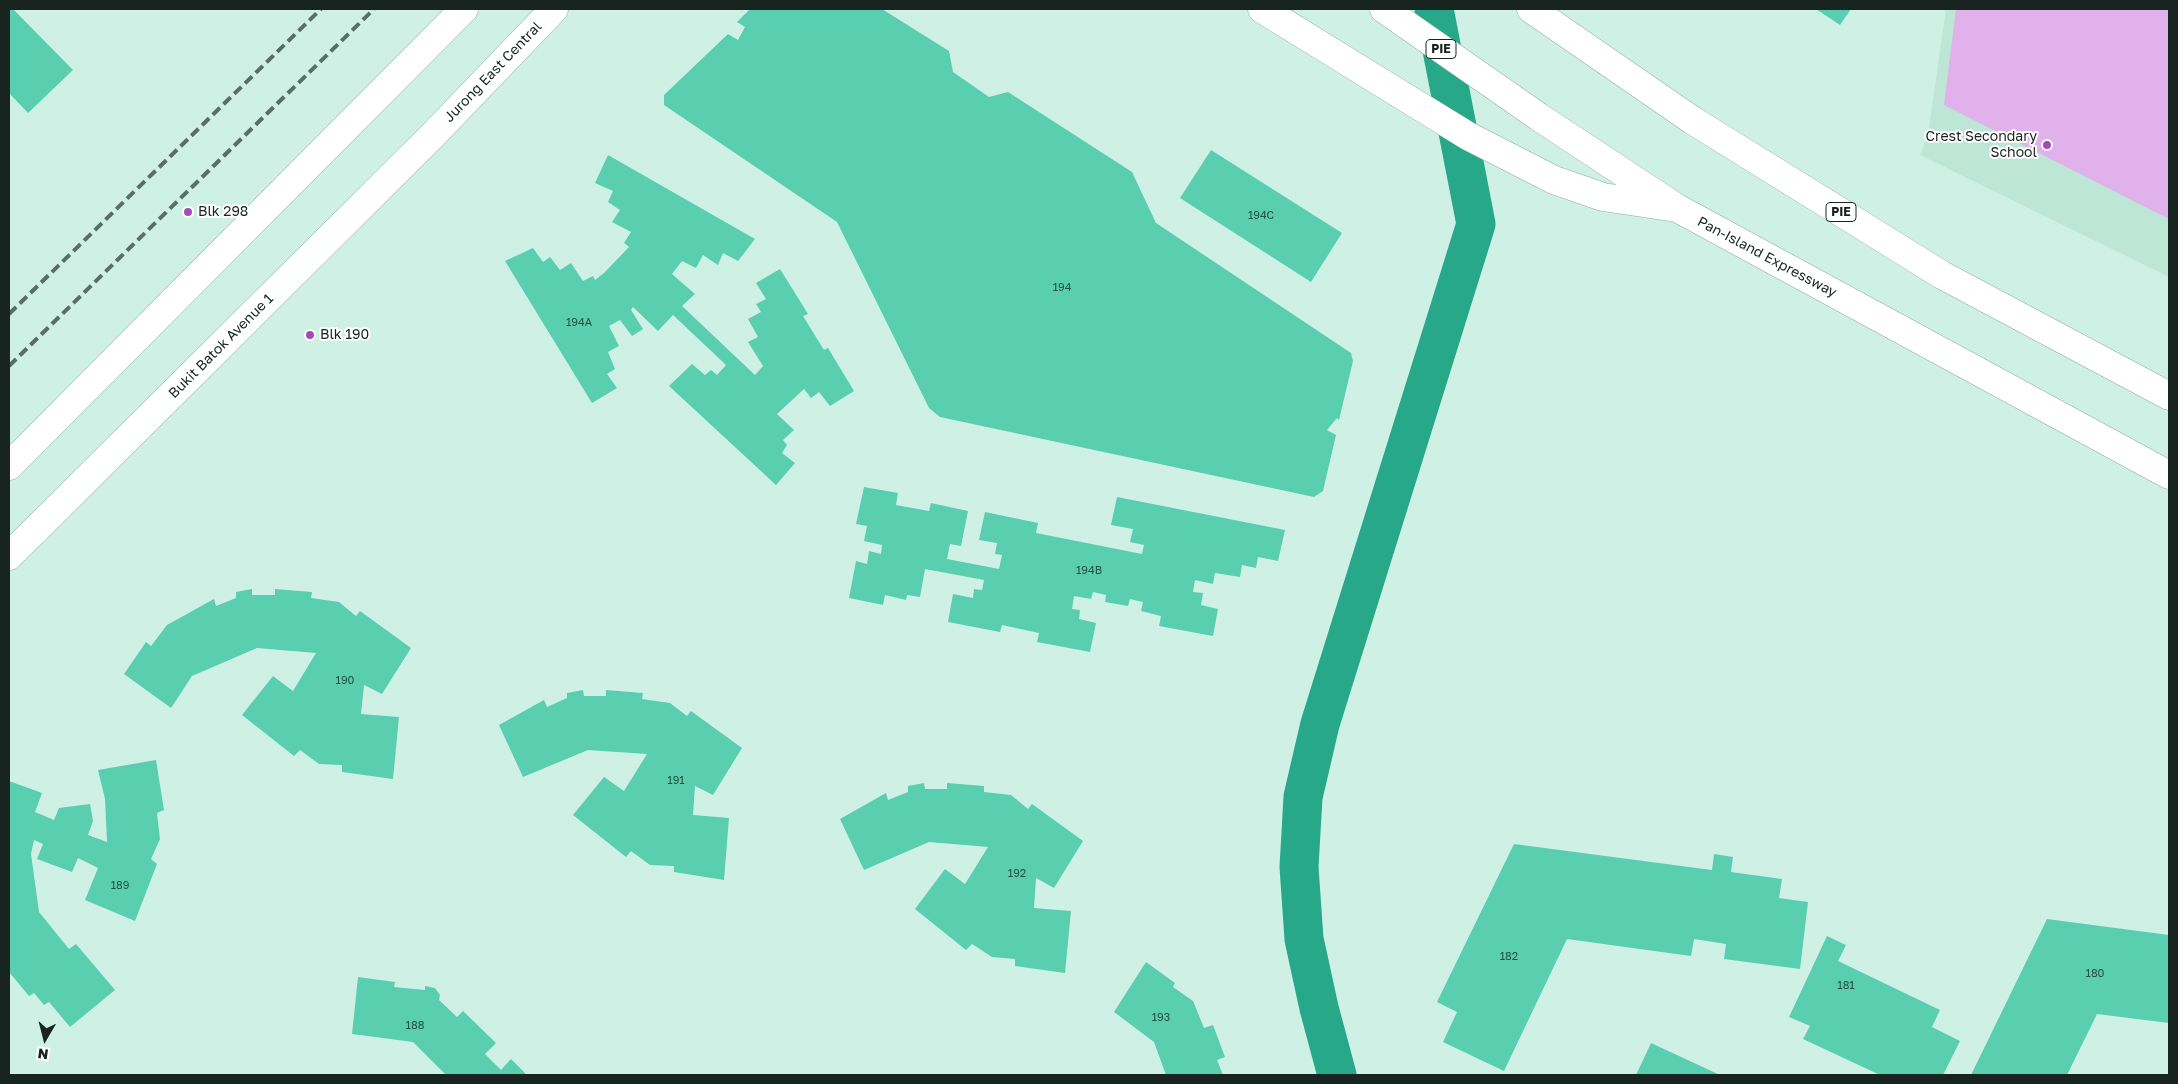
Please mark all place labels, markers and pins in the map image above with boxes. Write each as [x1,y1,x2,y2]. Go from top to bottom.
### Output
place label: Crest Secondary School [1926,129,2037,162]
marker: Crest Secondary School [2041,139,2053,151]
place label: Blk 298 [198,204,248,220]
marker: Blk 298 [182,206,194,218]
place label: Blk 190 [320,327,369,343]
marker: Blk 190 [304,329,316,341]

